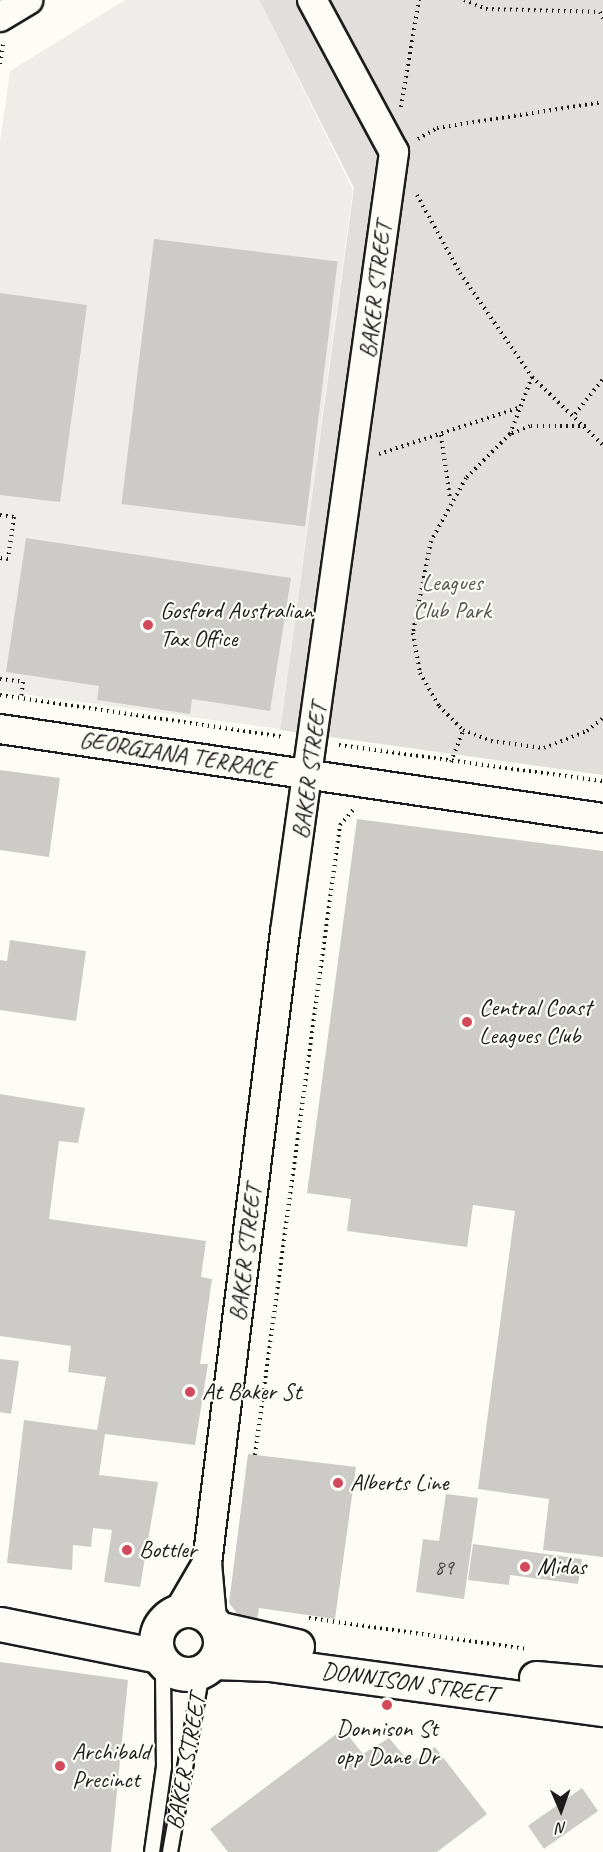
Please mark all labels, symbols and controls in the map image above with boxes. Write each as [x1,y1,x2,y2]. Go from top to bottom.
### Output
street label: BAKER STREET [353,220,399,360]
park label: Leagues Club Park [413,569,491,625]
place label: Gosford Australian Tax Office [160,597,313,653]
marker: Gosford Australian Tax Office [141,618,155,632]
street label: BAKER STREET [286,701,334,841]
street label: GEORGIANA TERRACE [78,725,276,785]
place label: Central Coast Leagues Club [479,994,591,1050]
marker: Central Coast Leagues Club [460,1015,474,1029]
street label: BAKER STREET [223,1183,269,1323]
place label: At Baker St [202,1378,302,1406]
marker: At Baker St [183,1385,197,1399]
place label: Alberts Line [350,1469,448,1497]
marker: Alberts Line [331,1476,345,1490]
place label: Bottler [139,1536,196,1564]
marker: Bottler [120,1543,134,1557]
place label: Midas [537,1553,586,1581]
house number: 89 [435,1554,453,1580]
marker: Midas [518,1560,532,1574]
street label: DONNISON STREET [320,1656,498,1710]
street label: BAKER STREET [160,1692,212,1832]
marker: Donnison St opp Dane Dr [380,1698,394,1712]
place label: Donnison St opp Dane Dr [335,1715,439,1771]
place label: Archibald Precinct [72,1738,150,1794]
marker: Archibald Precinct [53,1759,67,1773]
north arrow [531,1780,591,1840]
text: N [556,1818,567,1838]

